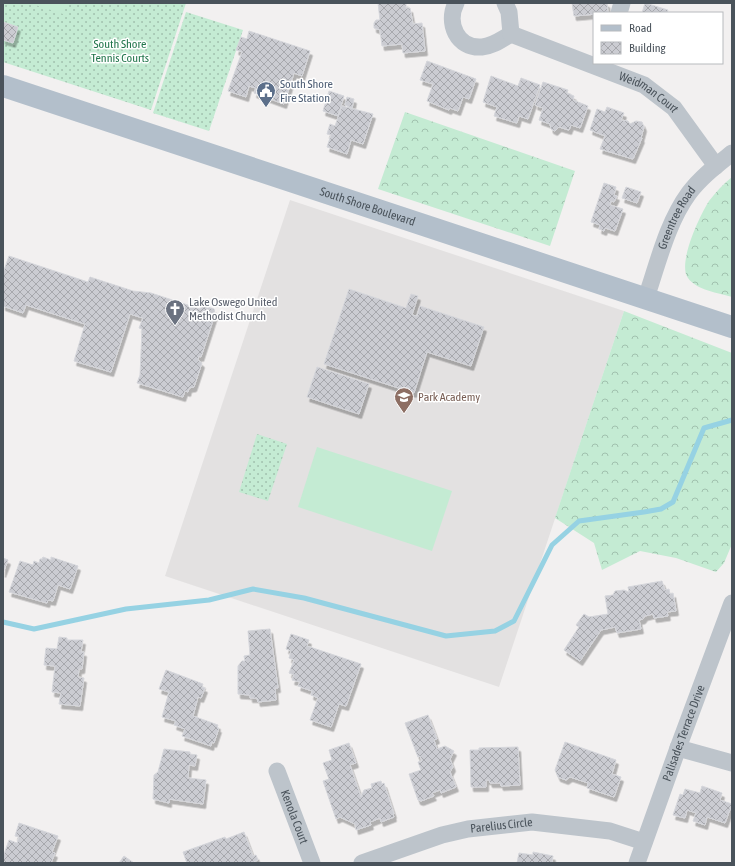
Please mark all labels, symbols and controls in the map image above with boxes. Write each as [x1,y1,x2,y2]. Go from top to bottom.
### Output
legend [593,12,723,64]
text: Road [629,21,652,35]
park label: South Shore Tennis Courts [91,37,149,65]
text: Building [629,41,667,55]
street label: Weidman Court [617,69,682,115]
place label: South Shore Fire Station [280,77,333,105]
public building icon: South Shore Fire Station [255,80,277,108]
street label: Greentree Road [655,183,699,251]
street label: South Shore Boulevard [318,184,417,229]
place label: Lake Oswego United Methodist Church [189,295,277,323]
church icon: Lake Oswego United Methodist Church [164,298,186,326]
school or university icon: Park Academy [393,386,415,414]
place label: Park Academy [418,390,480,404]
street label: Palisades Terrace Drive [660,683,708,783]
street label: Kenola Court [278,788,311,846]
street label: Parelius Circle [469,815,533,836]

